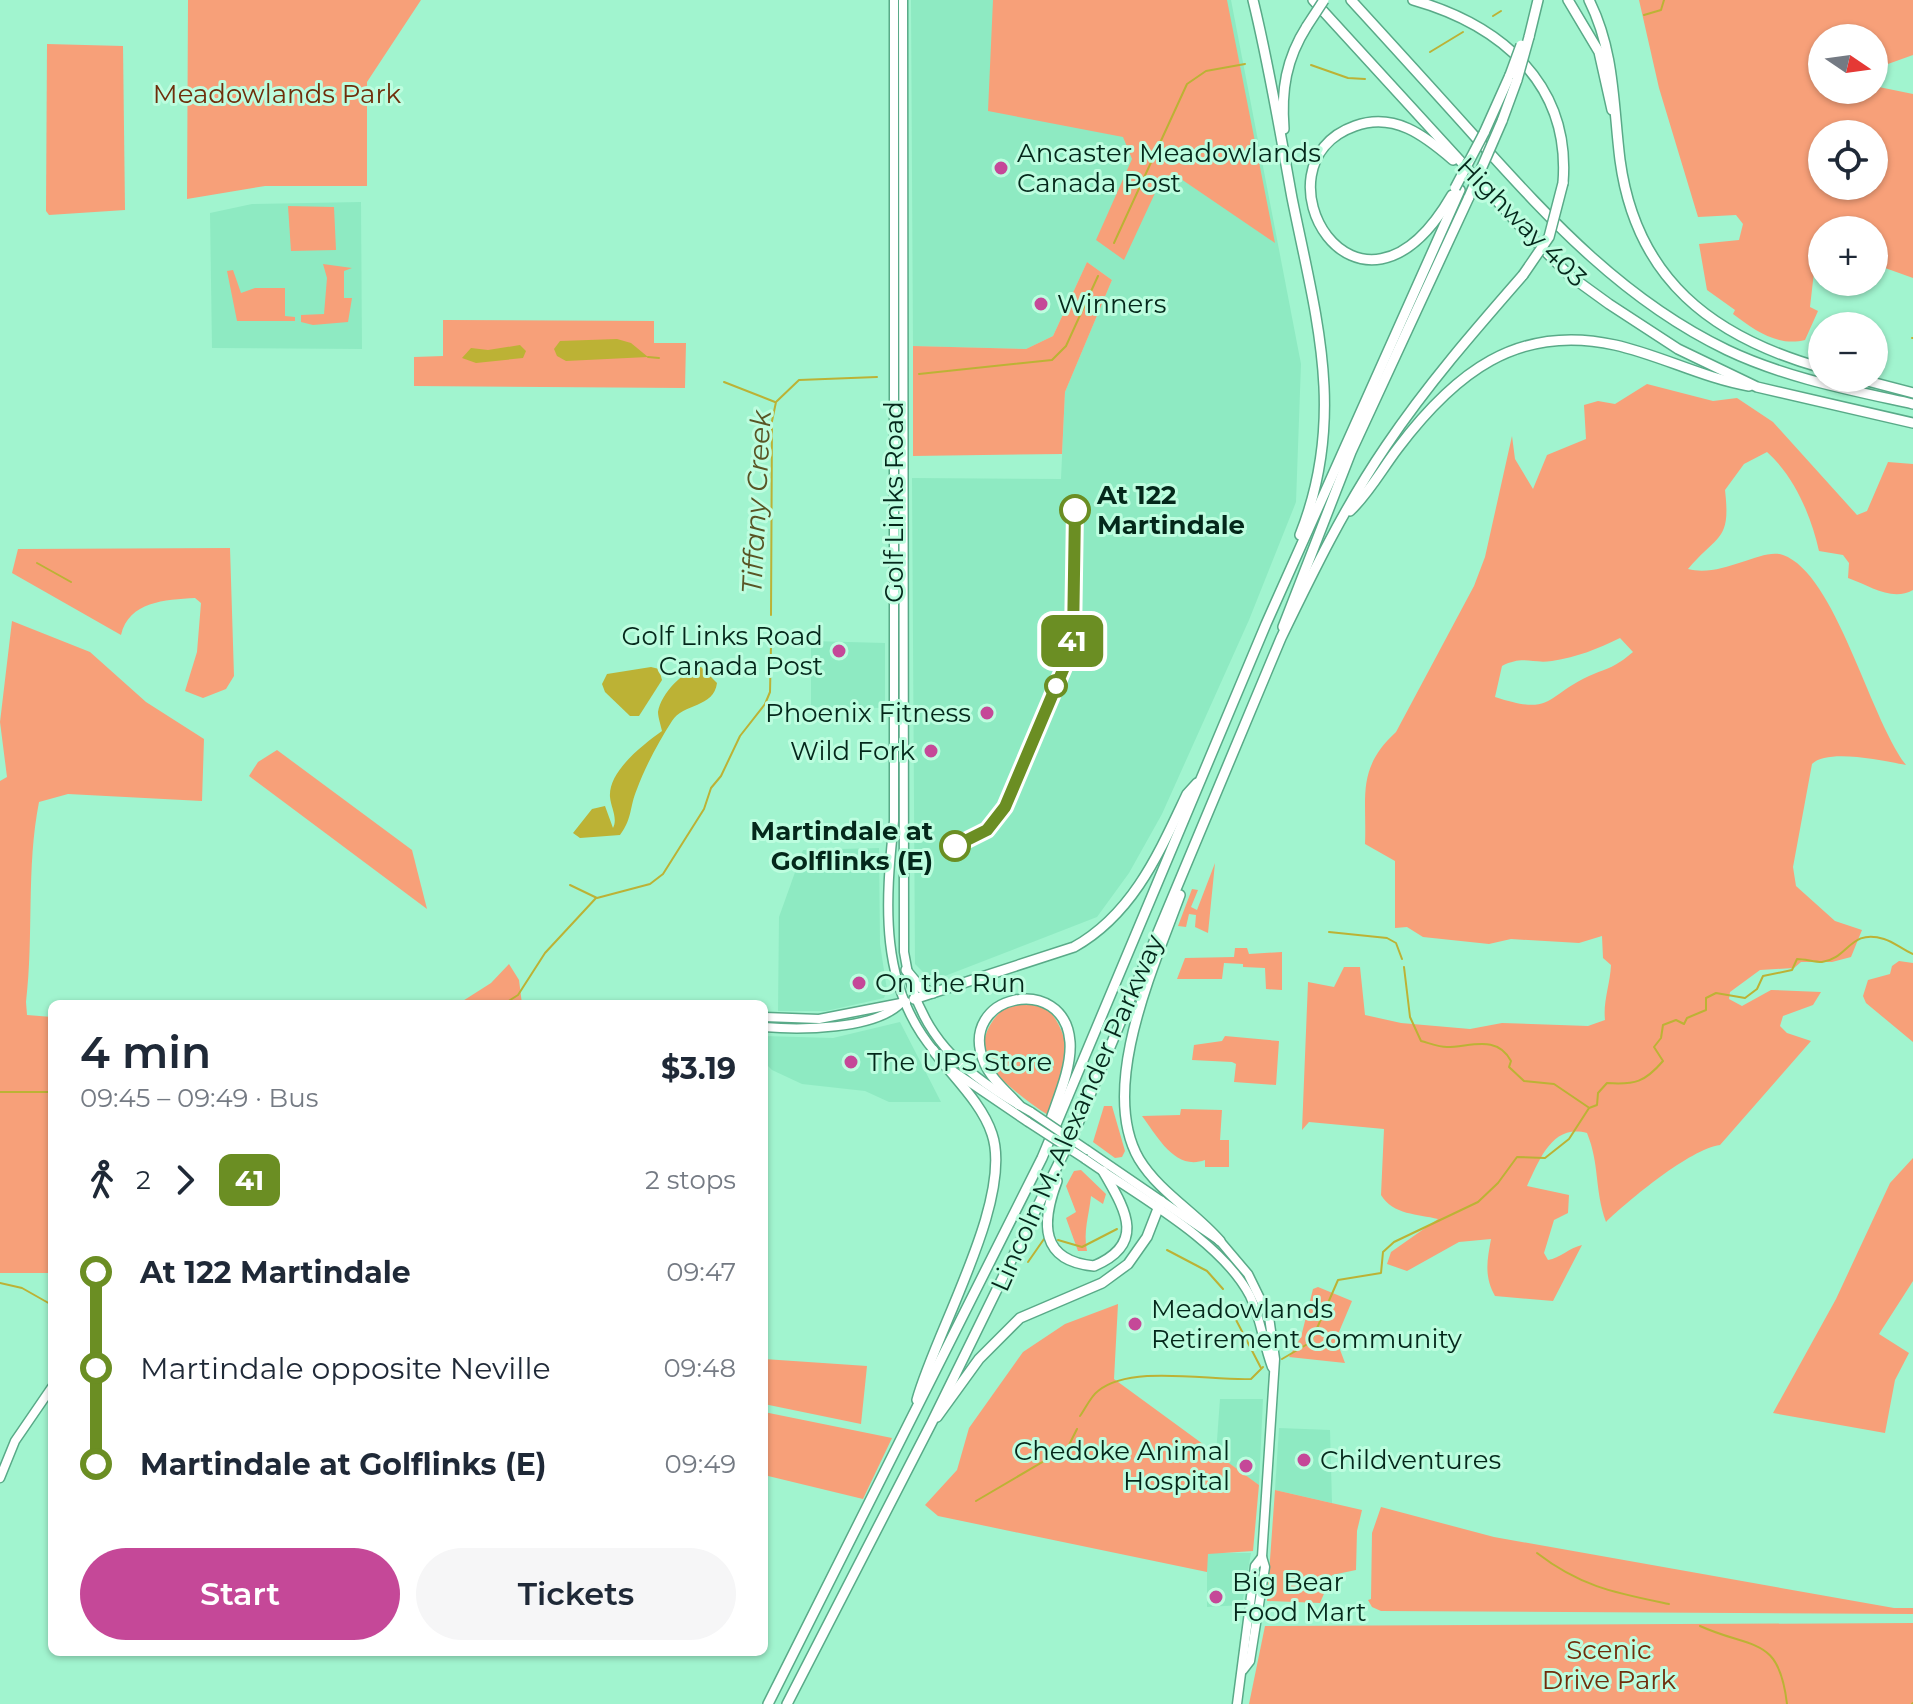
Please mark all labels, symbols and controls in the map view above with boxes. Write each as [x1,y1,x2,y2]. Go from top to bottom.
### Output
north arrow [1808,24,1888,104]
map controls [1808,24,1888,392]
park label: Meadowlands Park [153,78,402,110]
button: locate [1808,120,1888,200]
place label: Ancaster Meadowlands Canada Post [1017,137,1321,199]
street label: Highway 403 [1451,151,1593,293]
marker: Ancaster Meadowlands Canada Post [992,159,1010,177]
button: + [1808,216,1888,296]
place label: Winners [1057,288,1166,320]
marker: Winners [1032,295,1050,313]
button: − [1808,312,1888,392]
street label: Golf Links Road [878,401,910,603]
water label: Tiffany Creek [734,408,778,595]
place label: At 122 Martindale [1096,479,1245,541]
marker: At 122 Martindale [1060,495,1090,525]
line badge: 41 [1036,615,1108,667]
place label: Golf Links Road Canada Post [621,620,823,682]
text: 41 [1057,624,1087,658]
marker: Golf Links Road Canada Post [830,642,848,660]
unlabelled marker [1045,675,1067,697]
place label: Phoenix Fitness [765,697,971,729]
marker: Phoenix Fitness [978,704,996,722]
place label: Wild Fork [790,735,915,767]
marker: Wild Fork [922,742,940,760]
place label: Martindale at Golflinks (E) [750,815,933,877]
marker: Martindale at Golflinks (E) [940,831,970,861]
street label: Lincoln M. Alexander Parkway [984,929,1171,1296]
place label: On the Run [875,967,1026,999]
marker: On the Run [850,974,868,992]
text: 4 min [80,1025,211,1079]
place label: The UPS Store [867,1046,1052,1078]
text: $3.19 [661,1050,736,1087]
marker: The UPS Store [842,1053,860,1071]
text: 09:45 – 09:49 · Bus [80,1082,318,1114]
icon: walk [80,1158,124,1202]
icon: forward [163,1158,207,1202]
text: 41 [235,1163,264,1197]
text: 2 [136,1164,151,1196]
text: 2 stops [645,1164,736,1196]
text: At 122 Martindale [140,1254,411,1291]
text: 09:47 [666,1256,736,1288]
place label: Meadowlands Retirement Community [1151,1293,1463,1355]
marker: Meadowlands Retirement Community [1126,1315,1144,1333]
text: Martindale opposite Neville [140,1350,551,1387]
text: 09:48 [663,1352,736,1384]
place label: Chedoke Animal Hospital [1014,1435,1230,1497]
place label: Childventures [1320,1444,1501,1476]
text: Martindale at Golflinks (E) [140,1446,547,1483]
text: 09:49 [665,1448,736,1480]
marker: Childventures [1295,1451,1313,1469]
marker: Chedoke Animal Hospital [1237,1457,1255,1475]
button: Start [80,1548,400,1640]
button: Tickets [416,1548,736,1640]
place label: Big Bear Food Mart [1232,1566,1367,1628]
marker: Big Bear Food Mart [1207,1588,1225,1606]
park label: Scenic Drive Park [1542,1634,1677,1696]

